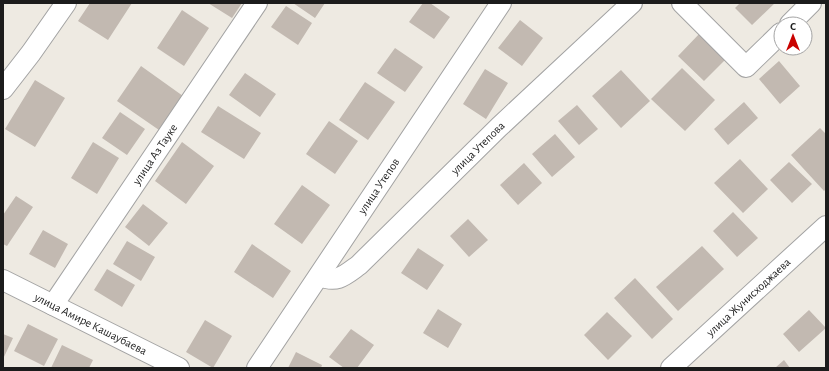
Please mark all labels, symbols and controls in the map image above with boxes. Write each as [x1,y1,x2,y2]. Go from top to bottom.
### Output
north arrow [773,16,813,56]
text: С [790,21,796,32]
street label: улица Утепова [448,119,507,178]
street label: улица Аз Тауке [130,122,180,188]
street label: улица Утепов [355,155,402,217]
street label: улица Жунисходжаева [703,255,793,340]
street label: улица Амире Кашаубаева [31,290,149,357]

